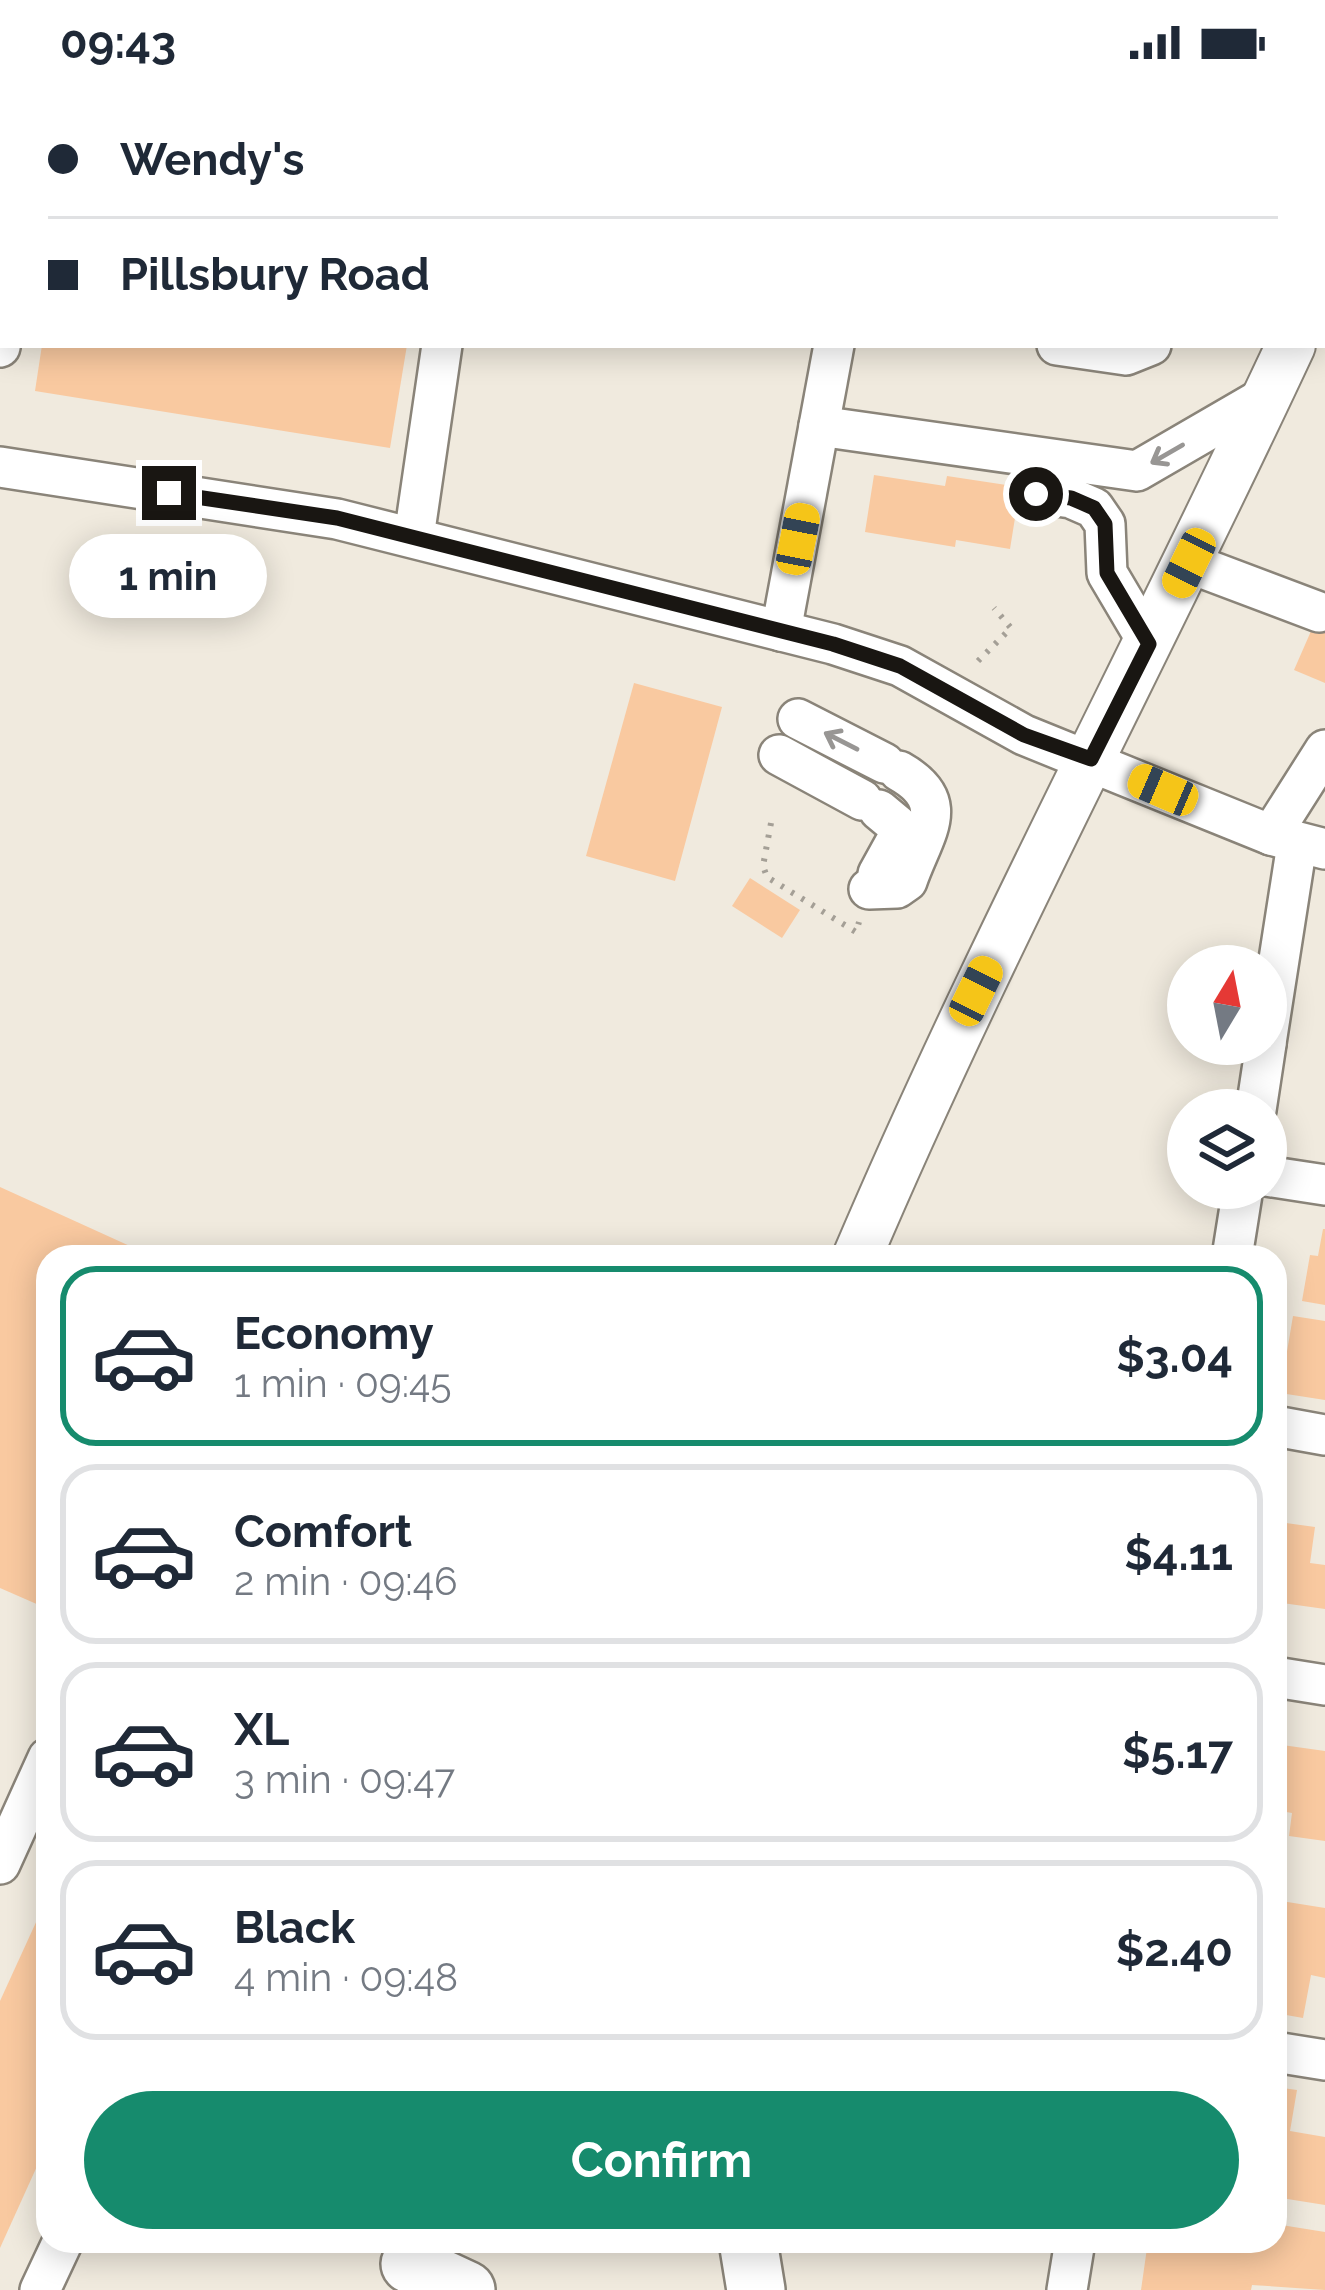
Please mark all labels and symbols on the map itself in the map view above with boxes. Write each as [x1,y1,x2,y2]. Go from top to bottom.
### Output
one-way arrow [1150,442,1185,466]
route end [142,466,196,520]
route start [1009,467,1063,521]
car [773,500,823,578]
car [1157,523,1221,603]
callout: 1 min [70,535,268,619]
one-way arrow [824,728,859,751]
car [1123,759,1203,821]
north arrow [1167,945,1287,1065]
car [944,951,1008,1031]

